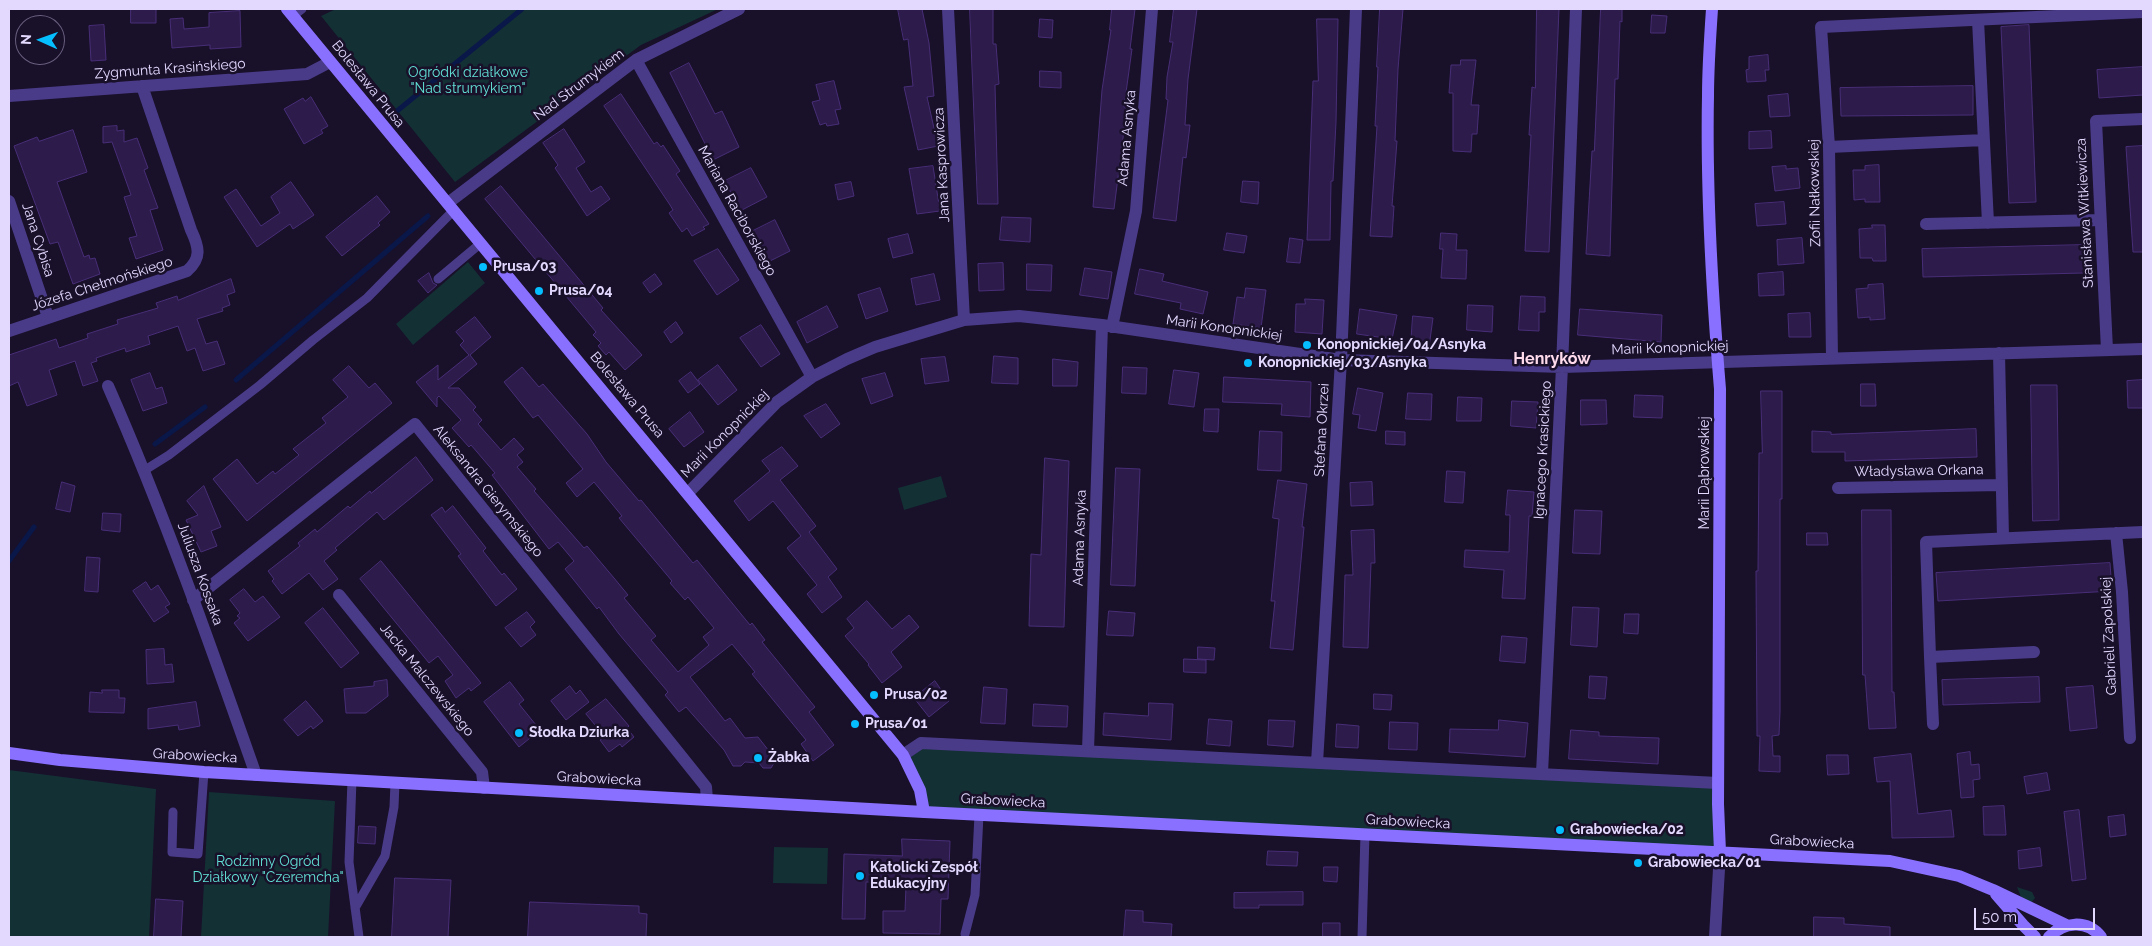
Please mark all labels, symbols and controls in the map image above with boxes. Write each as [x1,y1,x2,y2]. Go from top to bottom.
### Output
north arrow [15,15,65,65]
text: N [18,34,34,45]
street label: Bolesława Prusa [328,37,408,131]
street label: Nad Strumykiem [530,46,628,124]
street label: Zygmunta Krasińskiego [94,55,246,83]
park label: Ogródki działkowe "Nad strumykiem" [408,65,528,98]
street label: Adama Asnyka [1114,89,1140,187]
street label: Jana Kasprowicza [931,107,953,223]
street label: Stanisława Witkiewicza [2073,138,2097,288]
street label: Zofii Nałkowskiej [1806,139,1824,247]
street label: Mariana Raciborskiego [694,143,780,279]
street label: Jana Cybisa [18,201,58,279]
street label: Józefa Chełmońskiego [29,253,175,315]
place label: Prusa/03 [493,259,556,275]
marker: Prusa/03 [477,261,489,273]
place label: Prusa/04 [549,283,612,299]
marker: Prusa/04 [533,285,545,297]
street label: Marii Konopnickiej [1165,312,1283,344]
place label: Konopnickiej/04/Asnyka [1317,337,1486,353]
street label: Marii Konopnickiej [1611,338,1729,358]
marker: Konopnickiej/04/Asnyka [1301,339,1313,351]
street label: Bolesława Prusa [586,349,668,441]
district label: Henryków [1513,349,1591,369]
place label: Konopnickiej/03/Asnyka [1258,355,1427,371]
marker: Konopnickiej/03/Asnyka [1242,357,1254,369]
street label: Ignacego Krasickiego [1531,380,1555,520]
street label: Stefana Okrzei [1311,383,1333,477]
street label: Marii Konopnickiej [678,387,772,481]
street label: Marii Dąbrowskiej [1697,416,1713,530]
street label: Aleksandra Gierymskiego [429,421,547,561]
street label: Władysława Orkana [1854,461,1984,481]
street label: Adama Asnyka [1070,490,1090,586]
street label: Juliusza Kossaka [174,520,226,628]
street label: Gabrieli Zapolskiej [2098,576,2120,696]
street label: Jacka Malczewskiego [376,620,478,740]
place label: Prusa/02 [884,687,947,703]
marker: Prusa/02 [868,689,880,701]
place label: Prusa/01 [865,716,927,732]
marker: Prusa/01 [849,718,861,730]
place label: Słodka Dziurka [529,725,629,741]
marker: Słodka Dziurka [513,727,525,739]
street label: Grabowiecka [152,745,238,767]
place label: Żabka [768,750,809,766]
marker: Żabka [752,752,764,764]
street label: Grabowiecka [556,768,642,790]
street label: Grabowiecka [960,790,1046,812]
street label: Grabowiecka [1365,811,1451,833]
place label: Grabowiecka/02 [1570,822,1684,838]
marker: Grabowiecka/02 [1554,824,1566,836]
street label: Grabowiecka [1769,831,1855,853]
park label: Rodzinny Ogród Działkowy "Czeremcha" [192,854,344,886]
place label: Grabowiecka/01 [1648,855,1761,871]
marker: Grabowiecka/01 [1632,857,1644,869]
place label: Katolicki Zespół Edukacyjny [870,860,978,892]
marker: Katolicki Zespół Edukacyjny [854,870,866,882]
scale bar [1977,898,2098,930]
text: 50 m [1982,908,2017,926]

